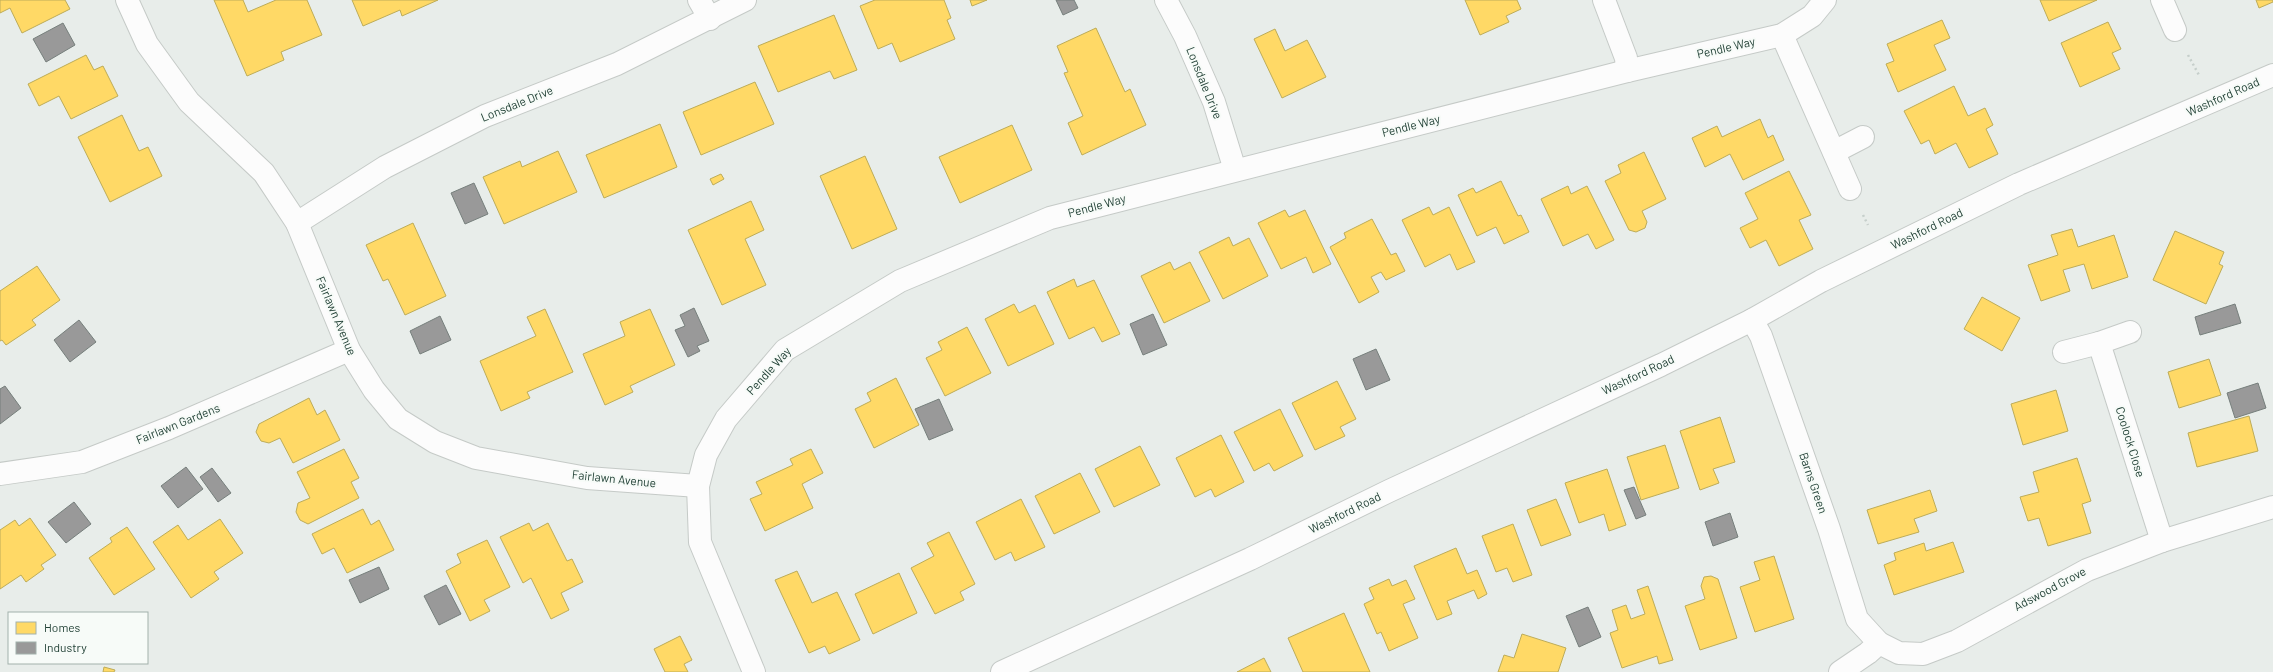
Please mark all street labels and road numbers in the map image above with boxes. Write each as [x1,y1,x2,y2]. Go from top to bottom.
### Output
street label: Pendle Way [1695,33,1757,61]
street label: Lonsdale Drive [1184,45,1226,121]
street label: Washford Road [2184,74,2261,118]
street label: Lonsdale Drive [479,82,555,124]
street label: Pendle Way [1380,111,1442,139]
street label: Pendle Way [1066,190,1128,219]
street label: Washford Road [1888,205,1965,252]
street label: Fairlawn Avenue [314,274,360,357]
street label: Pendle Way [743,343,794,397]
street label: Washford Road [1599,351,1676,397]
street label: Fairlawn Gardens [134,400,222,446]
street label: Coolock Close [2114,405,2148,479]
street label: Barns Green [1797,450,1831,515]
street label: Fairlawn Avenue [571,467,657,489]
street label: Washford Road [1306,489,1383,536]
street label: Adswood Grove [2011,563,2088,613]

